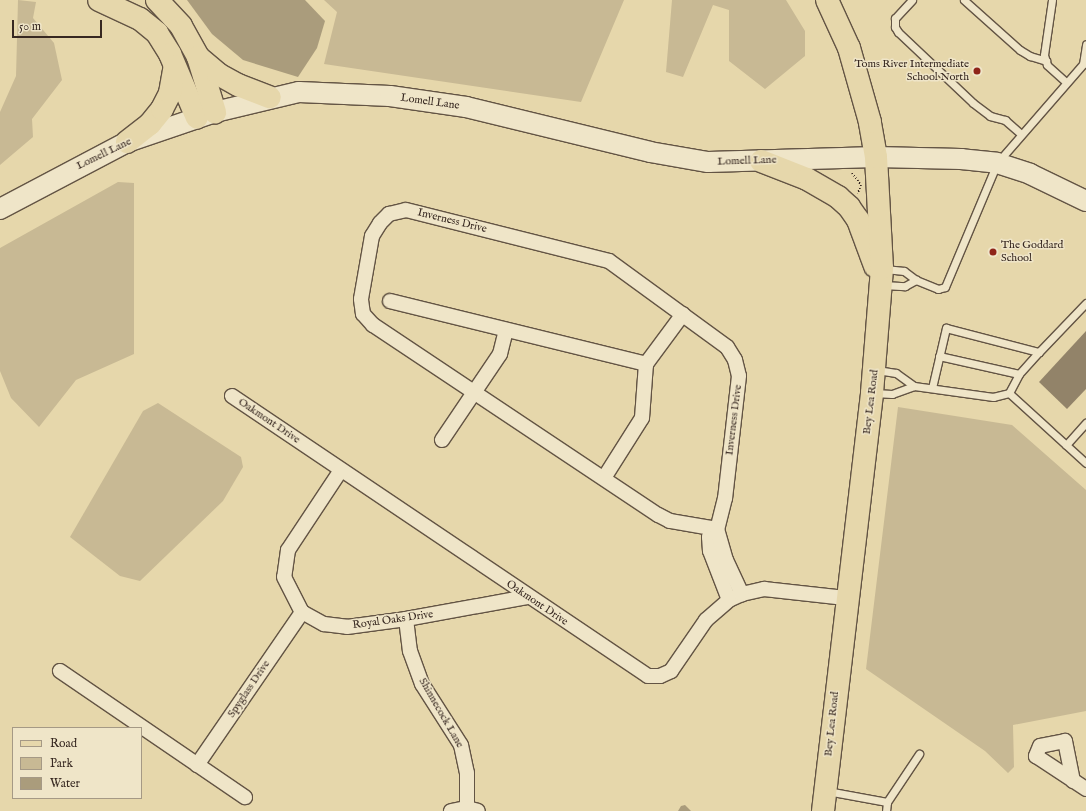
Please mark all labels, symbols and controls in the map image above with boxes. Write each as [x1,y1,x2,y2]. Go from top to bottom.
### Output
scale bar [14,12,104,38]
text: 50 m [19,19,41,34]
place label: Toms River Intermediate School North [854,58,969,84]
marker: Toms River Intermediate School North [972,66,982,76]
street label: Lomell Lane [400,91,460,113]
street label: Lomell Lane [74,135,134,173]
street label: Lomell Lane [717,153,777,169]
street label: Inverness Drive [416,206,488,236]
place label: The Goddard School [1001,239,1063,265]
marker: The Goddard School [988,247,998,257]
street label: Bey Lea Road [860,369,882,435]
street label: Inverness Drive [723,384,745,456]
street label: Oakmont Drive [236,395,302,447]
street label: Oakmont Drive [504,577,570,629]
street label: Royal Oaks Drive [352,608,434,632]
street label: Spyglass Drive [225,658,273,720]
street label: Shinnecock Lane [416,676,466,750]
street label: Bey Lea Road [822,691,842,757]
legend [12,727,142,799]
text: Road [50,736,77,751]
text: Park [50,756,73,771]
text: Water [50,776,80,791]

